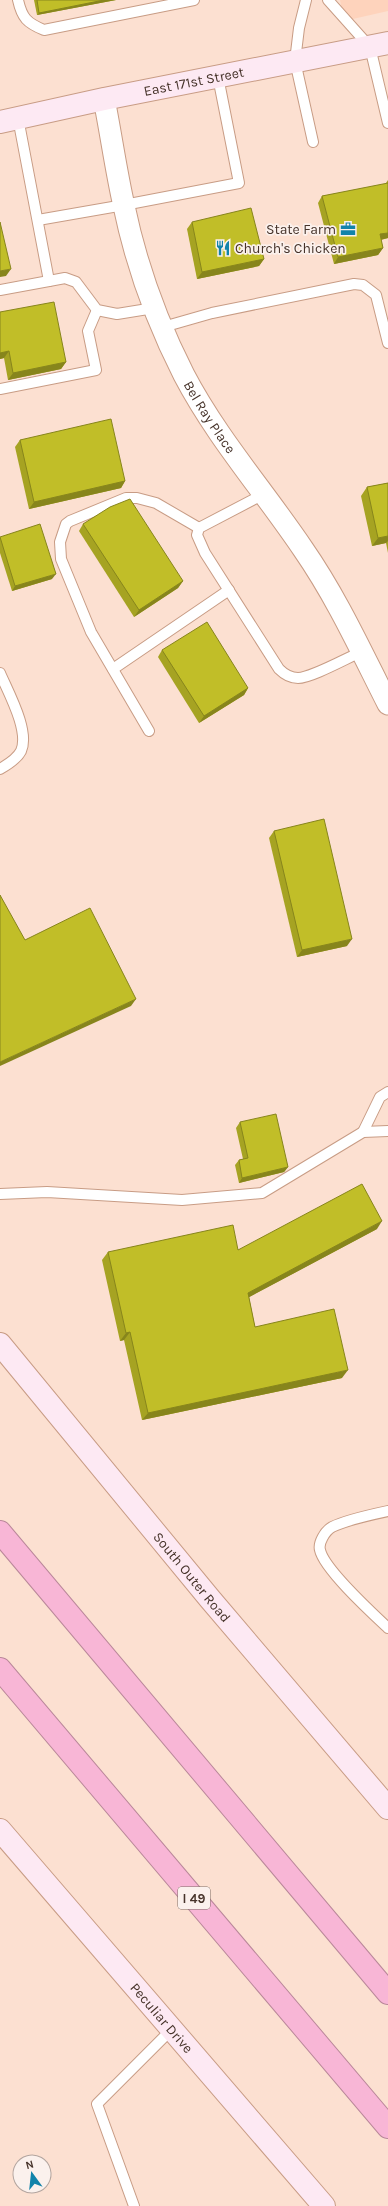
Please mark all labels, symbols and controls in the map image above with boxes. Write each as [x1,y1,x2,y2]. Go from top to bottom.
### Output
street label: East 171st Street [142,63,245,99]
office icon: State Farm [339,220,357,238]
place label: State Farm [266,221,336,238]
restaurant icon: Church's Chicken [214,239,232,257]
place label: Church's Chicken [235,240,346,257]
street label: Bel Ray Place [180,378,239,457]
street label: South Outer Road [150,1528,235,1626]
road number: I 49 [178,1887,210,1909]
street label: Peculiar Drive [127,1979,197,2057]
north arrow [12,2154,52,2194]
text: N [24,2158,35,2172]

